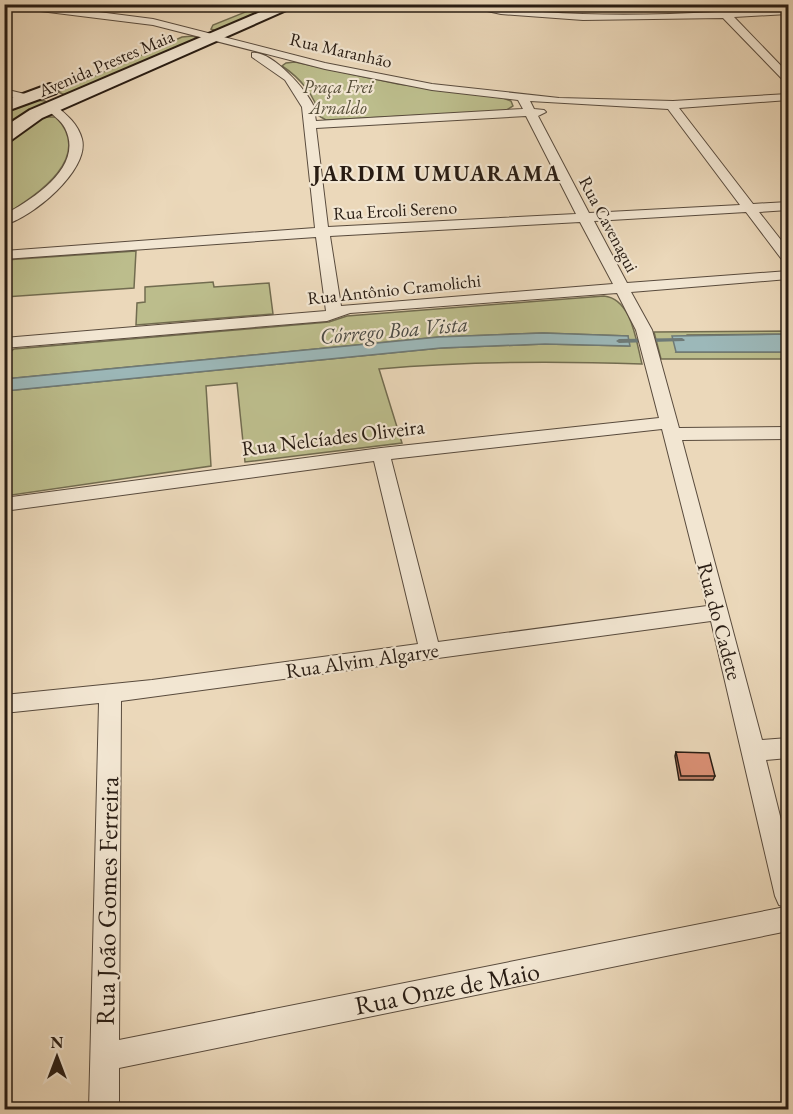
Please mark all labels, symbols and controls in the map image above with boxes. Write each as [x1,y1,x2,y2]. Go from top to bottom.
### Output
street label: Avenida Prestes Maia [34,24,178,102]
street label: Rua Maranhão [288,27,394,73]
park label: Praça Frei Arnaldo [303,75,374,119]
district label: JARDIM UMUARAMA [310,159,562,188]
street label: Rua Cavenagui [574,172,644,277]
street label: Rua Ercoli Sereno [332,195,458,225]
street label: Rua Antônio Cramolichi [306,268,483,310]
water label: Córrego Boa Vista [319,309,469,351]
street label: Rua Nelcíades Oliveira [240,412,427,462]
street label: Rua do Cadete [691,559,749,683]
street label: Rua Alvim Algarve [284,636,440,684]
street label: Rua João Gomes Ferreira [88,776,126,1026]
street label: Rua Onze de Maio [352,953,542,1023]
north arrow [27,1027,87,1087]
text: N [51,1032,64,1053]

